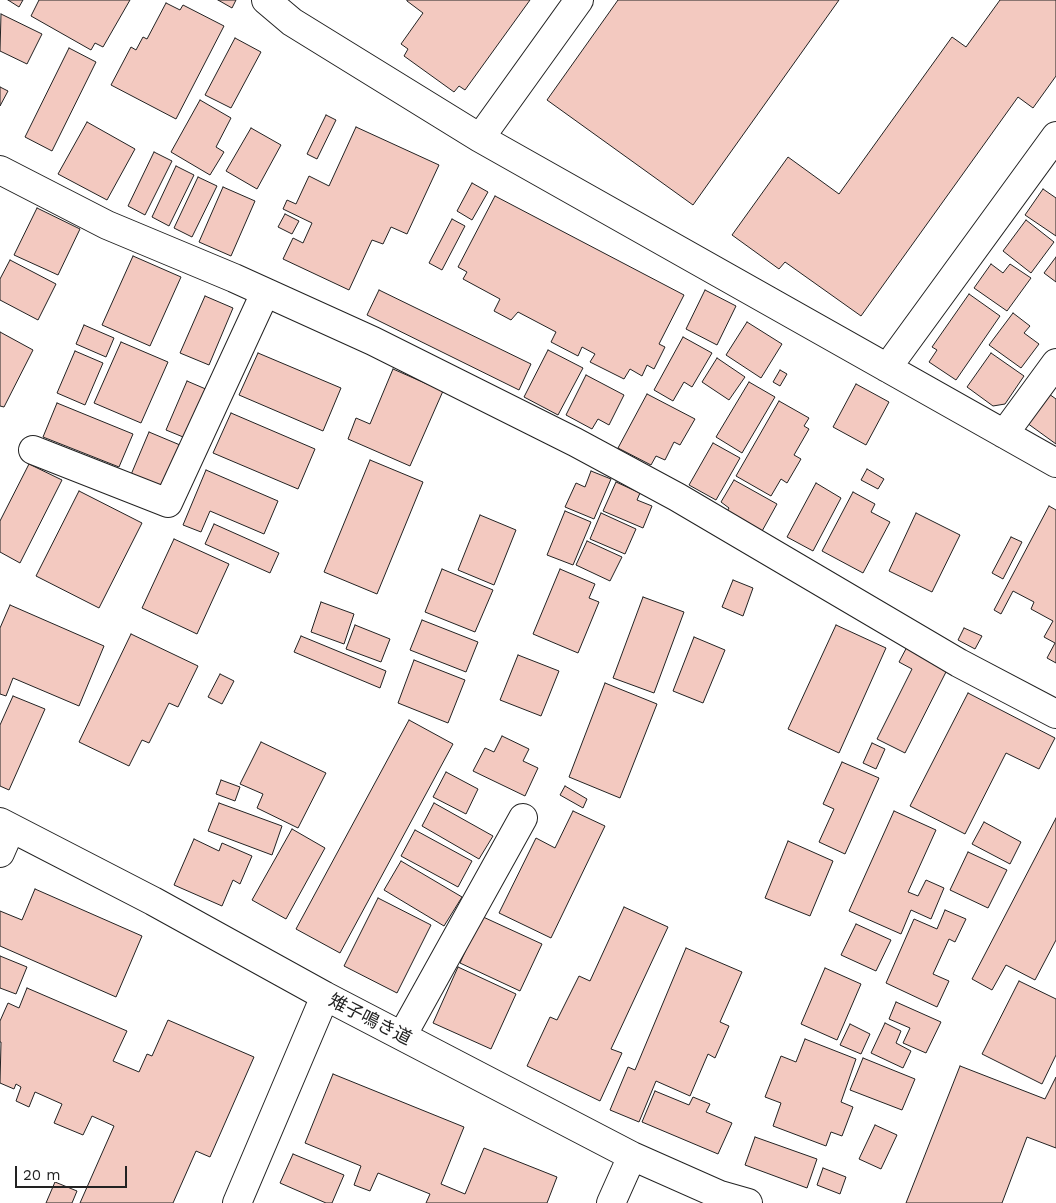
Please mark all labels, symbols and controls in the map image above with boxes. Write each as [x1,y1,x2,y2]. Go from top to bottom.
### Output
street label: 雉子鳴き道 [325,990,415,1050]
scale bar [18,1156,130,1188]
text: 20 m [23,1166,61,1184]

